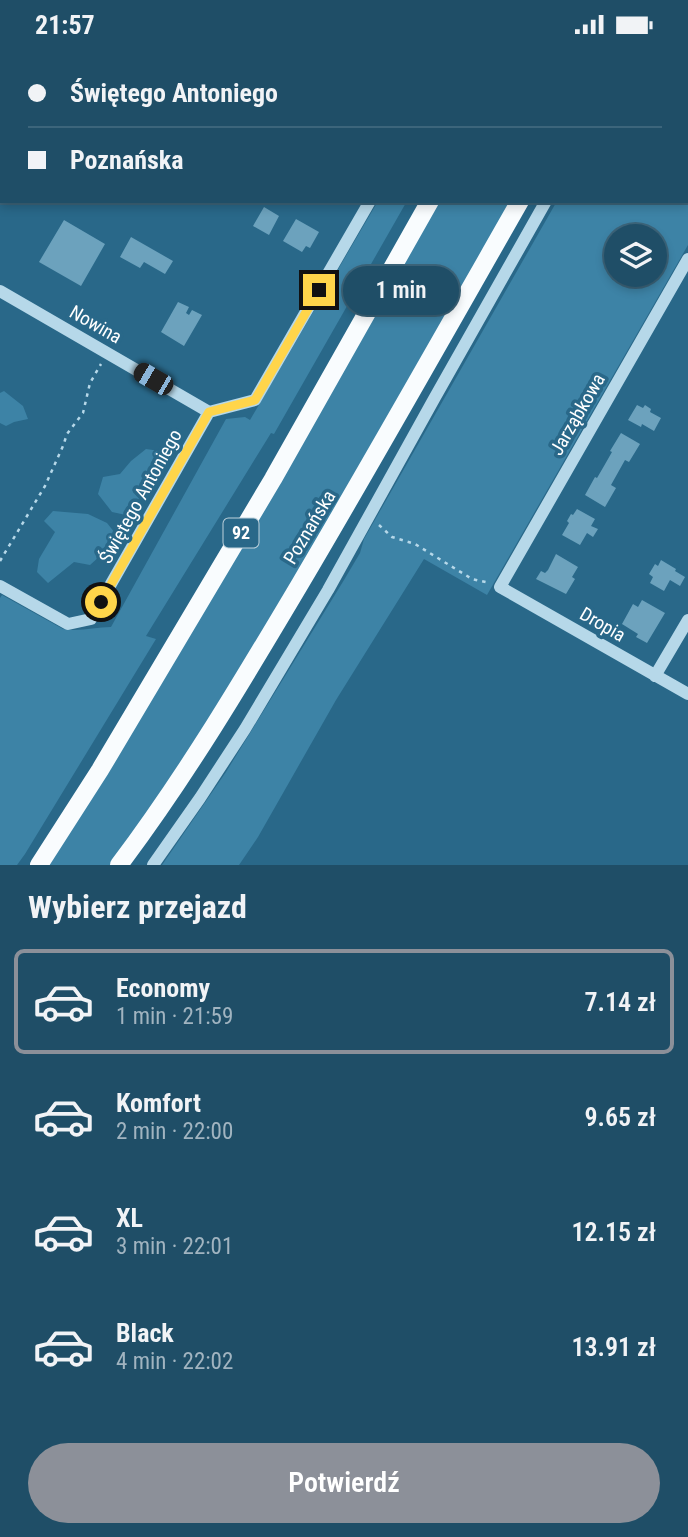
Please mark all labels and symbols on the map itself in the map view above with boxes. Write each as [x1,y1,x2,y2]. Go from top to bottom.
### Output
callout: 1 min [344,265,459,315]
route end [303,274,335,306]
street label: Nowina [66,300,126,348]
car [130,359,177,399]
street label: Jarząbkowa [545,369,610,459]
street label: Świętego Antoniego [94,425,187,567]
street label: Poznańska [278,486,340,568]
road number: 92 [224,519,258,547]
route start [85,586,117,618]
street label: Dropia [576,602,630,647]

